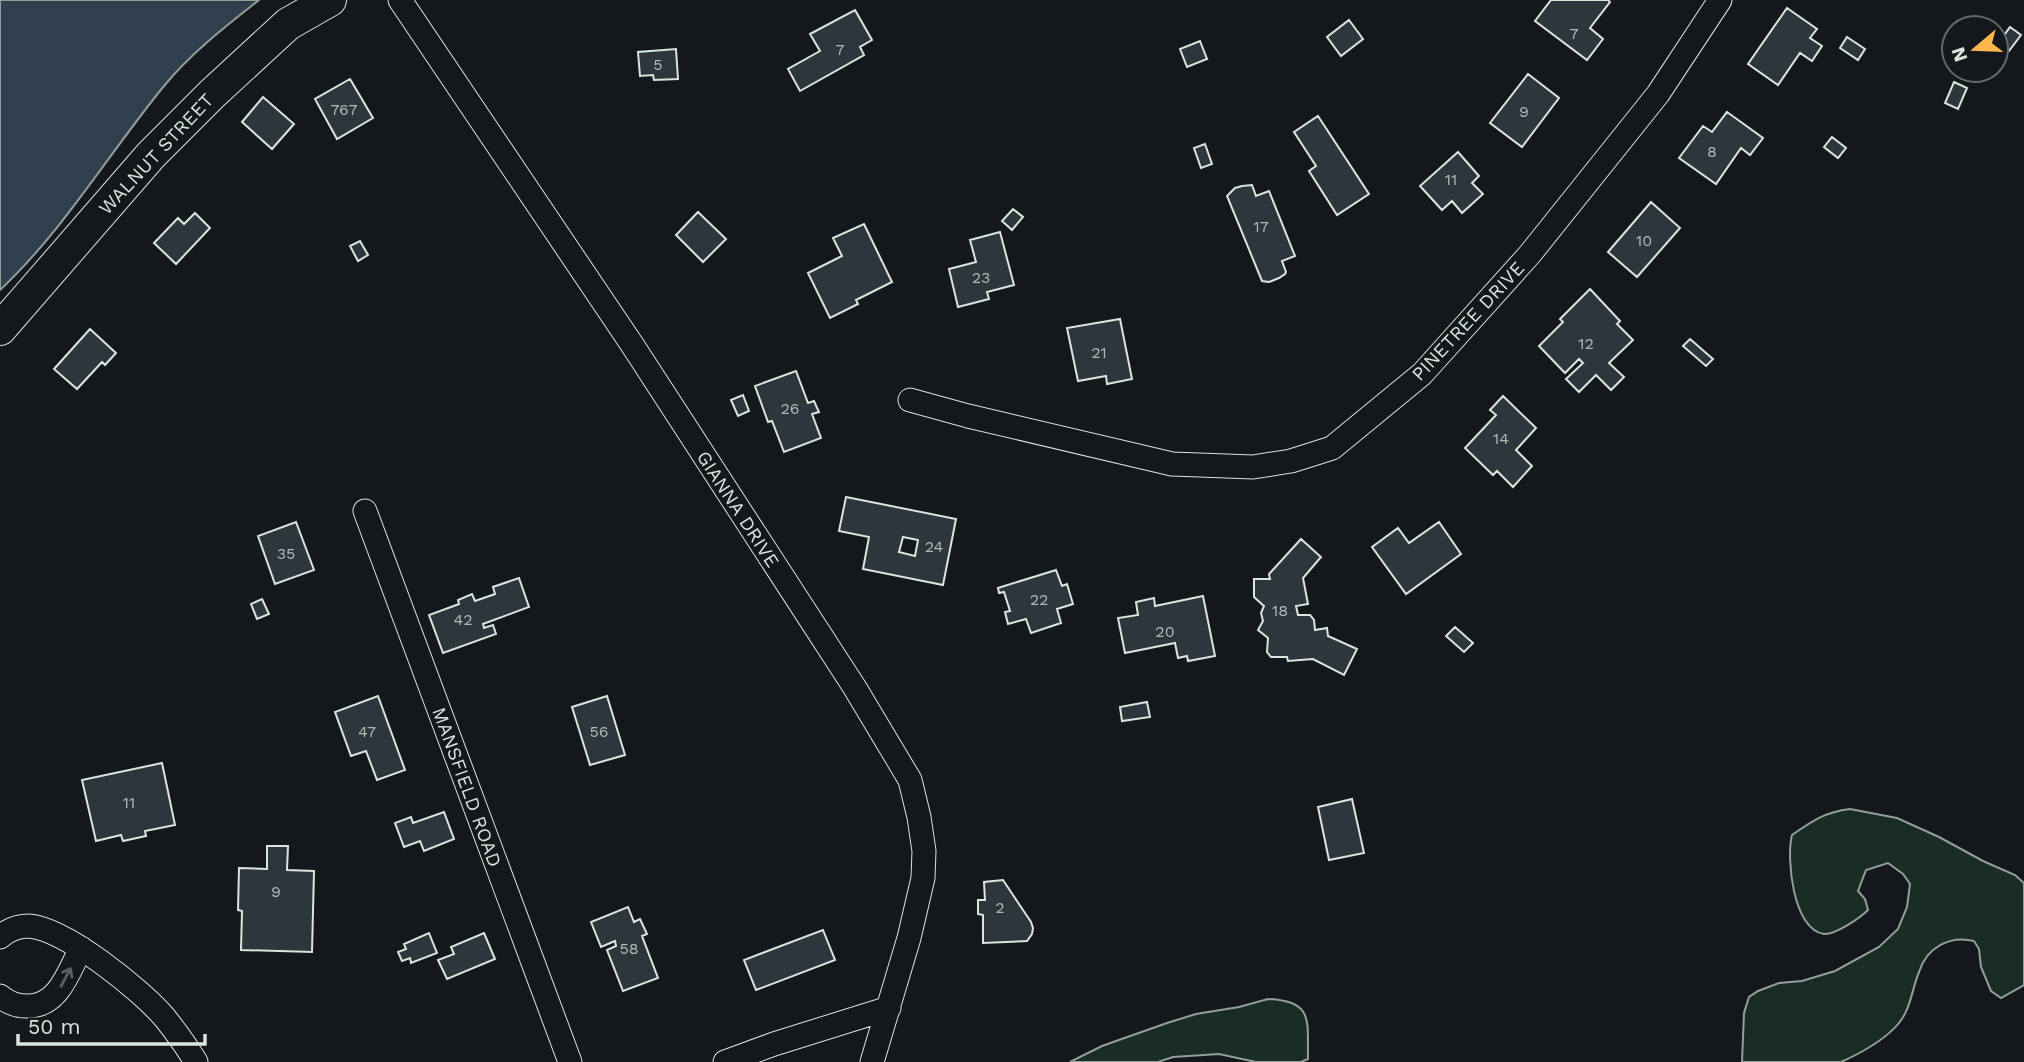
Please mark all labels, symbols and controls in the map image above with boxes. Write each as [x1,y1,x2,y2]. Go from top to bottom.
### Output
north arrow [1940,14,2010,84]
house number: 7 [1570,24,1579,43]
house number: 7 [836,40,845,59]
text: N [1946,44,1973,65]
house number: 5 [653,55,663,74]
street label: WALNUT STREET [94,88,218,220]
house number: 767 [330,100,358,119]
house number: 9 [1519,102,1529,121]
house number: 8 [1707,142,1717,161]
house number: 11 [1445,170,1457,189]
house number: 17 [1253,217,1269,236]
house number: 10 [1636,231,1652,250]
street label: PINETREE DRIVE [1407,257,1529,385]
house number: 23 [972,268,990,287]
house number: 12 [1578,334,1594,353]
house number: 21 [1091,343,1107,362]
house number: 26 [780,399,800,418]
house number: 14 [1493,429,1509,448]
street label: GIANNA DRIVE [692,446,784,572]
house number: 24 [925,537,944,556]
house number: 35 [277,544,295,563]
house number: 22 [1030,590,1048,609]
house number: 18 [1272,601,1288,620]
house number: 42 [453,610,473,629]
house number: 20 [1155,622,1175,641]
street label: MANSFIELD ROAD [427,704,507,870]
house number: 47 [358,722,376,741]
house number: 56 [589,722,609,741]
house number: 11 [123,793,135,812]
house number: 9 [271,882,281,901]
house number: 2 [995,898,1005,917]
house number: 58 [619,939,639,958]
one-way arrow [60,967,74,988]
scale bar [18,1002,205,1046]
text: 50 m [28,1014,80,1039]

